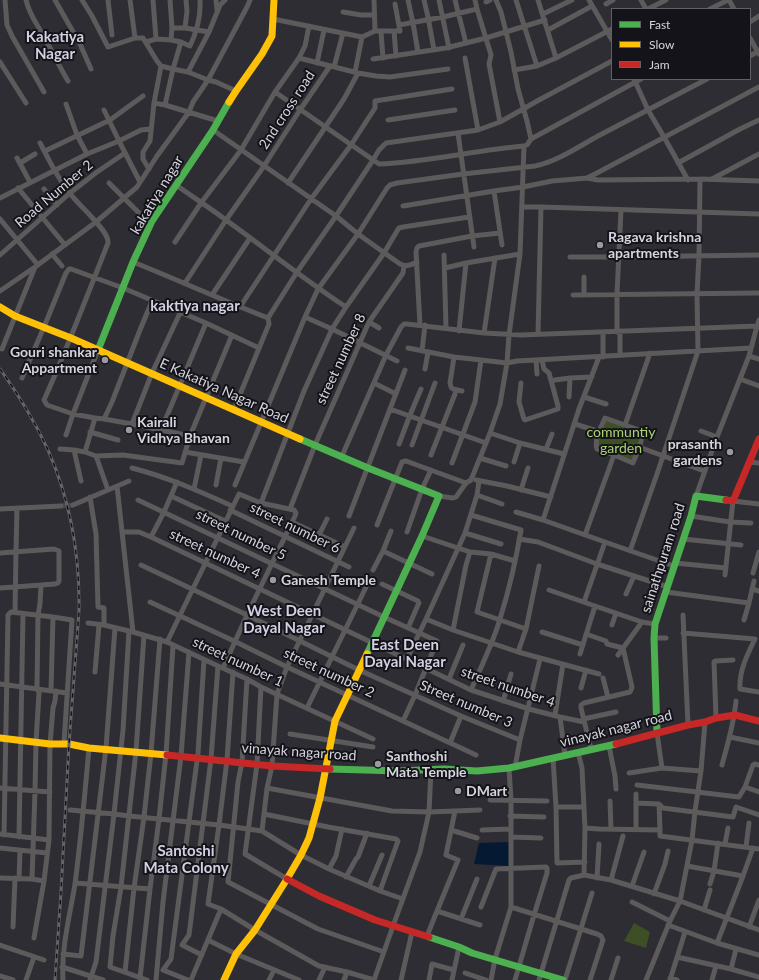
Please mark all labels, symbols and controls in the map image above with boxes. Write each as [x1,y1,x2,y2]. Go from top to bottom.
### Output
legend [611,8,751,80]
text: Fast [649,17,670,32]
district label: Kakatiya Nagar [26,28,84,63]
text: Slow [649,37,674,52]
text: Jam [649,57,670,72]
street label: 2nd cross road [255,68,319,152]
street label: kakatiya nagar [127,153,187,237]
street label: Road Number 2 [12,157,96,231]
place label: Ragava krishna apartments [608,229,701,262]
marker: Ragava krishna apartments [595,240,605,250]
district label: kaktiya nagar [150,297,240,315]
street label: street number 8 [313,311,369,407]
place label: Gouri shankar Appartment [10,344,97,376]
marker: Gouri shankar Appartment [100,355,110,365]
street label: E Kakatiya Nagar Road [157,355,291,427]
place label: Kairali Vidhya Bhavan [137,414,230,446]
park label: communtiy garden [587,424,655,456]
marker: Kairali Vidhya Bhavan [124,425,134,435]
place label: prasanth gardens [668,436,722,468]
marker: prasanth gardens [725,447,735,457]
street label: street number 6 [247,499,343,557]
street label: sainathpuram road [637,501,689,615]
street label: street number 5 [193,506,289,564]
street label: street number 4 [167,526,263,582]
place label: Ganesh Temple [281,572,376,588]
marker: Ganesh Temple [268,575,278,585]
district label: West Deen Dayal Nagar [243,602,325,637]
street label: street number 1 [190,634,286,690]
district label: East Deen Dayal Nagar [364,636,446,671]
street label: street number 2 [281,645,377,701]
street label: street number 4 [459,663,557,711]
street label: Street number 3 [417,677,515,731]
street label: vinayak nagar road [558,707,674,751]
street label: vinayak nagar road [241,740,357,764]
place label: Santhoshi Mata Temple [386,748,467,780]
marker: Santhoshi Mata Temple [373,759,383,769]
place label: DMart [466,783,507,799]
marker: DMart [453,786,463,796]
district label: Santoshi Mata Colony [143,842,229,877]

